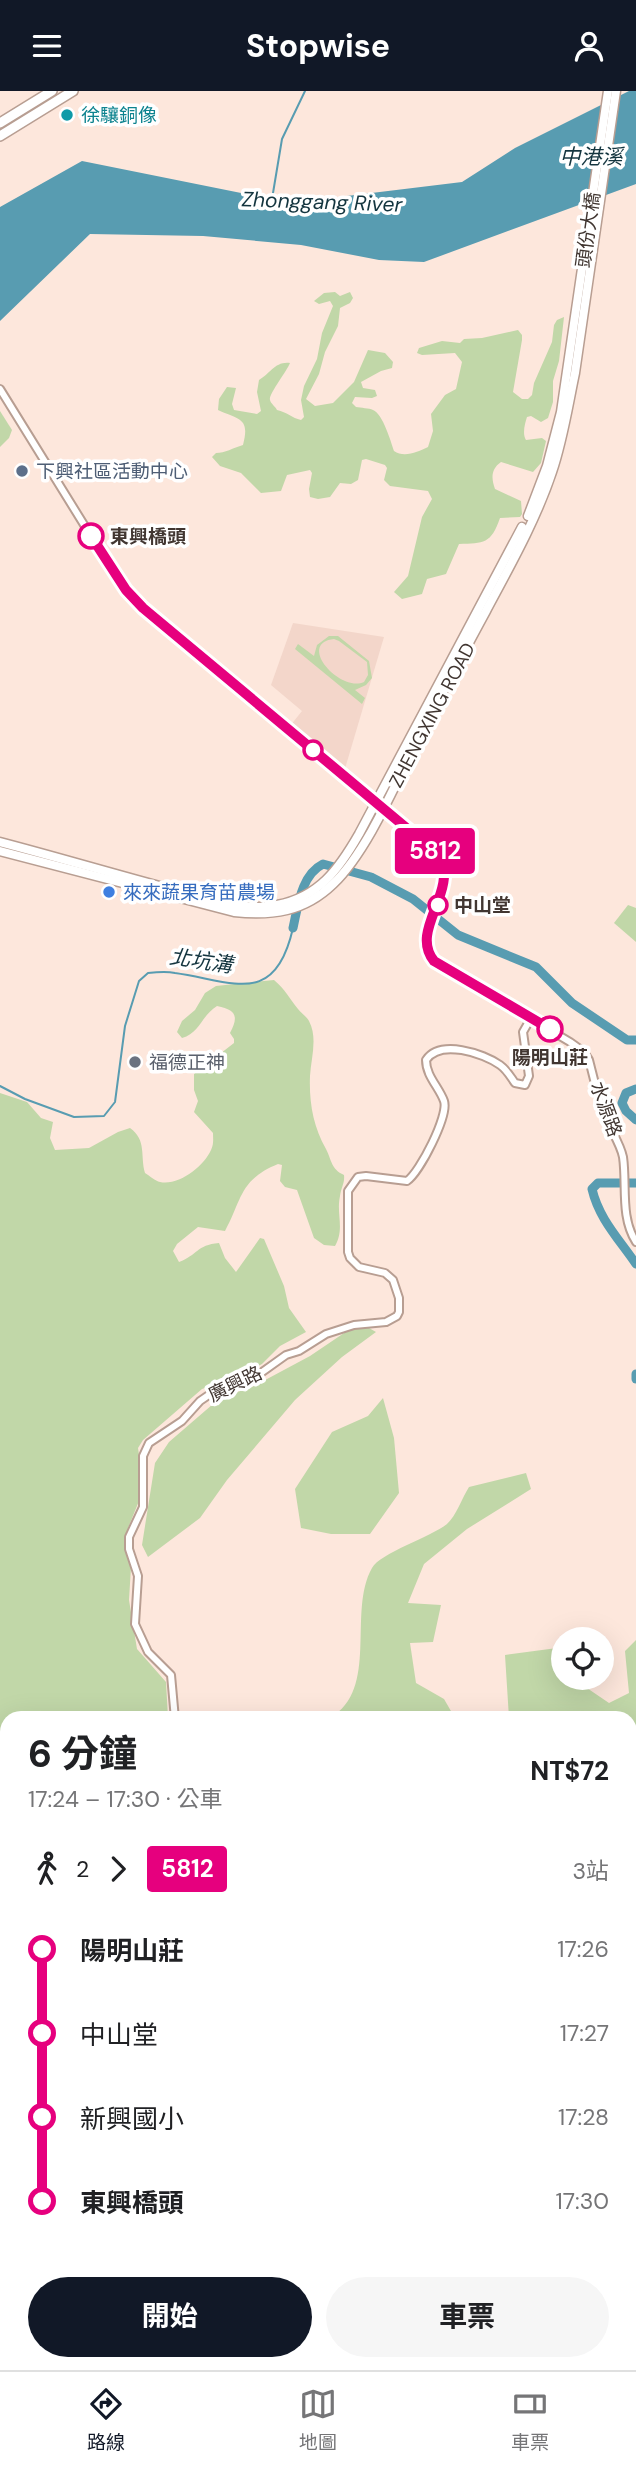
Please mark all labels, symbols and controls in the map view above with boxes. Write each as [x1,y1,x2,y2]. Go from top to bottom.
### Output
text: Stopwise [246,25,390,67]
icon: menu [28,27,66,65]
icon: person [570,27,608,65]
place label: 徐驤銅像 [81,103,157,128]
marker: 徐驤銅像 [59,107,75,123]
water label: 中港溪 [560,143,625,171]
water label: Zhonggang River [241,185,404,219]
street label: 頭份大橋 [570,191,606,269]
place label: 下興社區活動中心 [36,459,188,484]
marker: 下興社區活動中心 [14,463,30,479]
marker: 東興橋頭 [78,523,104,549]
place label: 東興橋頭 [110,524,186,549]
street label: ZHENGXING ROAD [383,638,481,792]
unlabelled marker [303,740,323,760]
line badge: 5812 [386,828,484,874]
text: 5812 [409,835,461,866]
place label: 來來蔬果育苗農場 [123,880,275,905]
marker: 來來蔬果育苗農場 [101,884,117,900]
place label: 中山堂 [454,893,511,918]
marker: 中山堂 [428,895,448,915]
water label: 北坑溝 [168,943,237,980]
marker: 陽明山莊 [537,1016,563,1042]
place label: 陽明山莊 [512,1045,588,1070]
place label: 福德正神 [149,1050,225,1075]
marker: 福德正神 [127,1054,143,1070]
street label: 水源路 [585,1078,627,1140]
street label: 廣興路 [204,1360,266,1408]
map controls [551,1627,614,1690]
button: locate [551,1627,614,1690]
text: 6 分鐘 [28,1729,137,1779]
text: NT$72 [530,1754,609,1788]
text: 17:24 – 17:30 · 公車 [28,1784,223,1814]
icon: walk [28,1850,66,1888]
icon: forward [99,1850,137,1888]
text: 5812 [161,1853,213,1884]
text: 2 [76,1854,89,1884]
text: 3站 [572,1856,609,1886]
text: 陽明山莊 [80,1934,184,1968]
text: 17:26 [557,1934,609,1964]
text: 中山堂 [80,2018,158,2052]
text: 17:27 [560,2018,609,2048]
text: 新興國小 [80,2102,184,2136]
text: 17:28 [558,2102,609,2132]
text: 東興橋頭 [80,2186,184,2220]
text: 17:30 [556,2186,609,2216]
button: 開始 [28,2277,312,2357]
button: 車票 [326,2277,609,2357]
tab: 路線 [87,2385,125,2455]
tab: 地圖 [299,2385,337,2455]
tab: 車票 [511,2385,549,2455]

